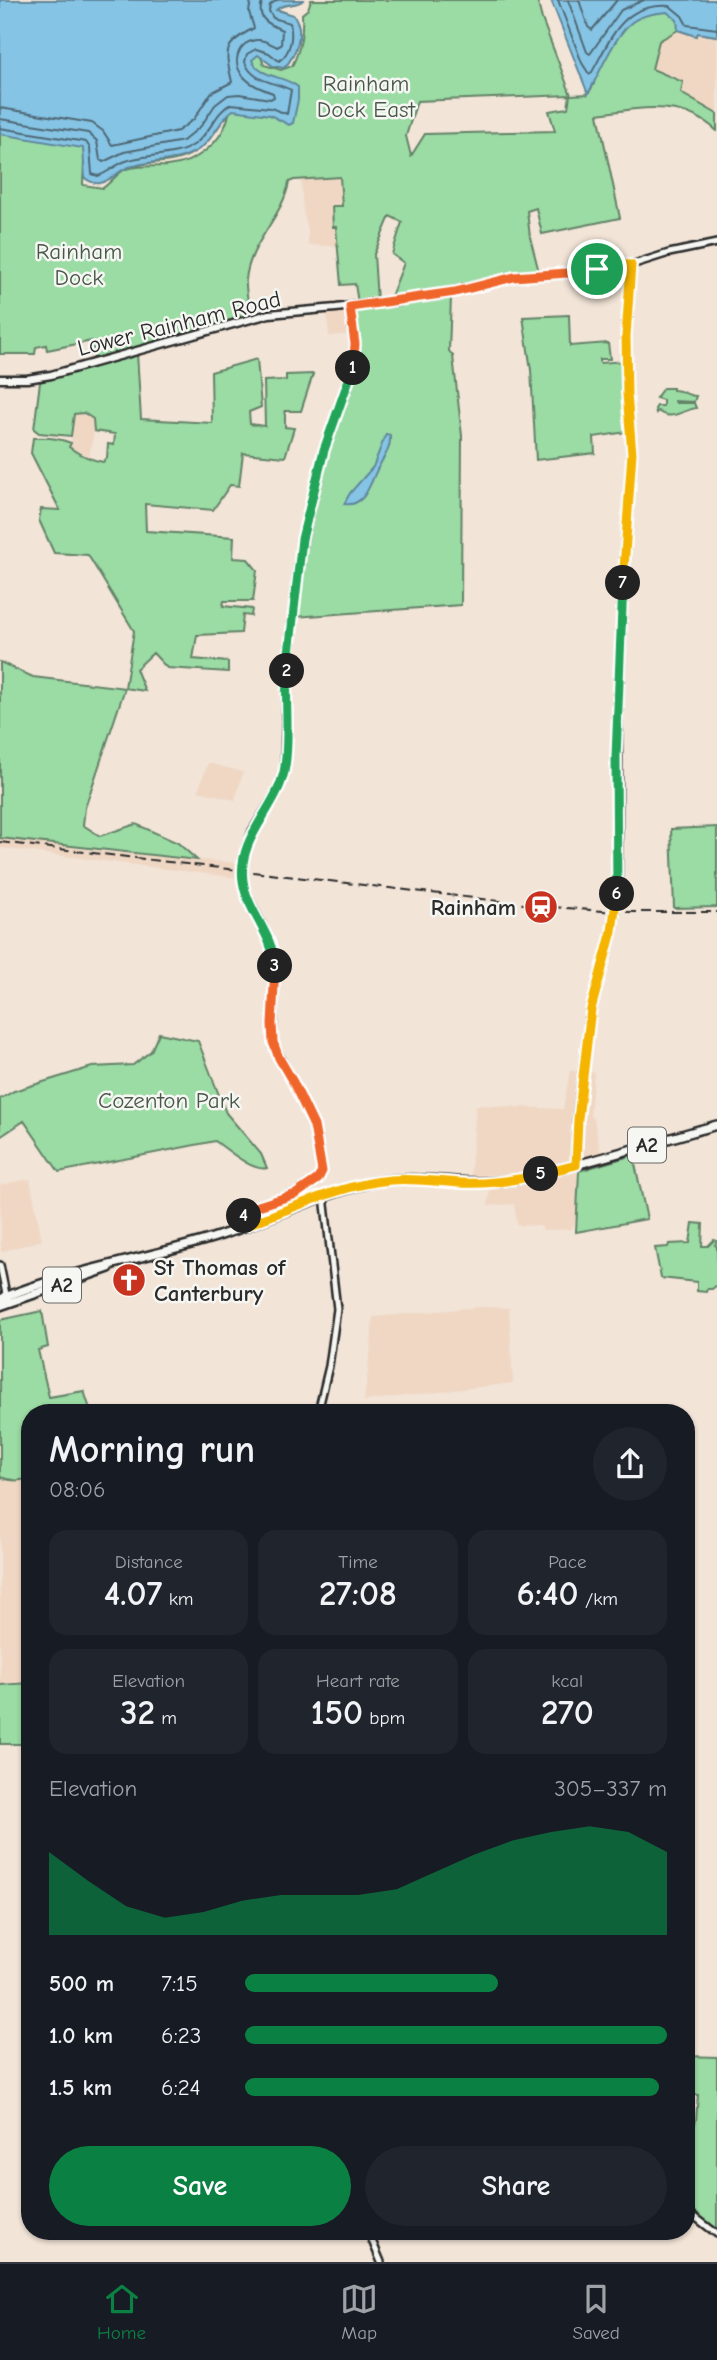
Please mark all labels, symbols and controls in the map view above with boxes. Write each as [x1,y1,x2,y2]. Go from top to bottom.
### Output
park label: Rainham Dock East [317,70,417,123]
park label: Rainham Dock [36,238,122,291]
pin [567,239,627,299]
icon: arrive [578,250,616,288]
street label: Lower Rainham Road [75,285,284,362]
pin: 1 [336,350,370,386]
text: 1 [349,356,356,378]
pin: 7 [606,566,640,600]
text: 7 [618,571,627,593]
pin: 2 [270,654,304,688]
text: 2 [282,659,291,681]
pin: 6 [600,876,634,912]
text: 6 [612,882,621,904]
station icon: Rainham [522,888,560,926]
place label: Rainham [431,894,516,921]
pin: 3 [258,948,292,984]
text: 3 [270,954,279,976]
park label: Cozenton Park [98,1087,240,1114]
road number: A2 [628,1128,666,1162]
pin: 5 [524,1156,558,1192]
text: 5 [535,1162,546,1184]
pin: 4 [226,1198,262,1234]
text: 4 [239,1204,248,1226]
place label: St Thomas of Canterbury [154,1254,287,1307]
church icon: St Thomas of Canterbury [110,1261,148,1299]
road number: A2 [43,1268,81,1302]
button: share [593,1427,667,1501]
text: Morning run [49,1428,255,1472]
text: 08:06 [49,1476,106,1503]
text: Distance [115,1551,183,1573]
text: Time [338,1551,378,1573]
text: Pace [548,1551,586,1573]
text: 4.07 [104,1573,162,1614]
text: 27:08 [319,1573,397,1614]
text: 6:40 [517,1573,579,1614]
text: km [162,1588,194,1610]
text: /km [579,1588,618,1610]
text: Elevation [112,1670,185,1692]
text: Heart rate [316,1670,400,1692]
text: kcal [551,1670,583,1692]
text: 32 [120,1692,155,1733]
text: 150 [311,1692,363,1733]
text: 270 [541,1692,594,1733]
text: m [155,1707,177,1729]
text: bpm [363,1707,405,1729]
text: Elevation [49,1775,137,1802]
text: 305–337 m [554,1775,667,1802]
text: 500 m [49,1970,114,1997]
text: 7:15 [161,1970,198,1997]
text: 1.0 km [49,2022,113,2049]
text: 6:23 [161,2022,201,2049]
text: 1.5 km [49,2074,112,2101]
text: 6:24 [161,2074,201,2101]
button: Save [49,2146,351,2226]
button: Share [365,2146,667,2226]
tab: Home [97,2280,146,2344]
tab: Map [340,2280,378,2344]
tab: Saved [572,2280,620,2344]

